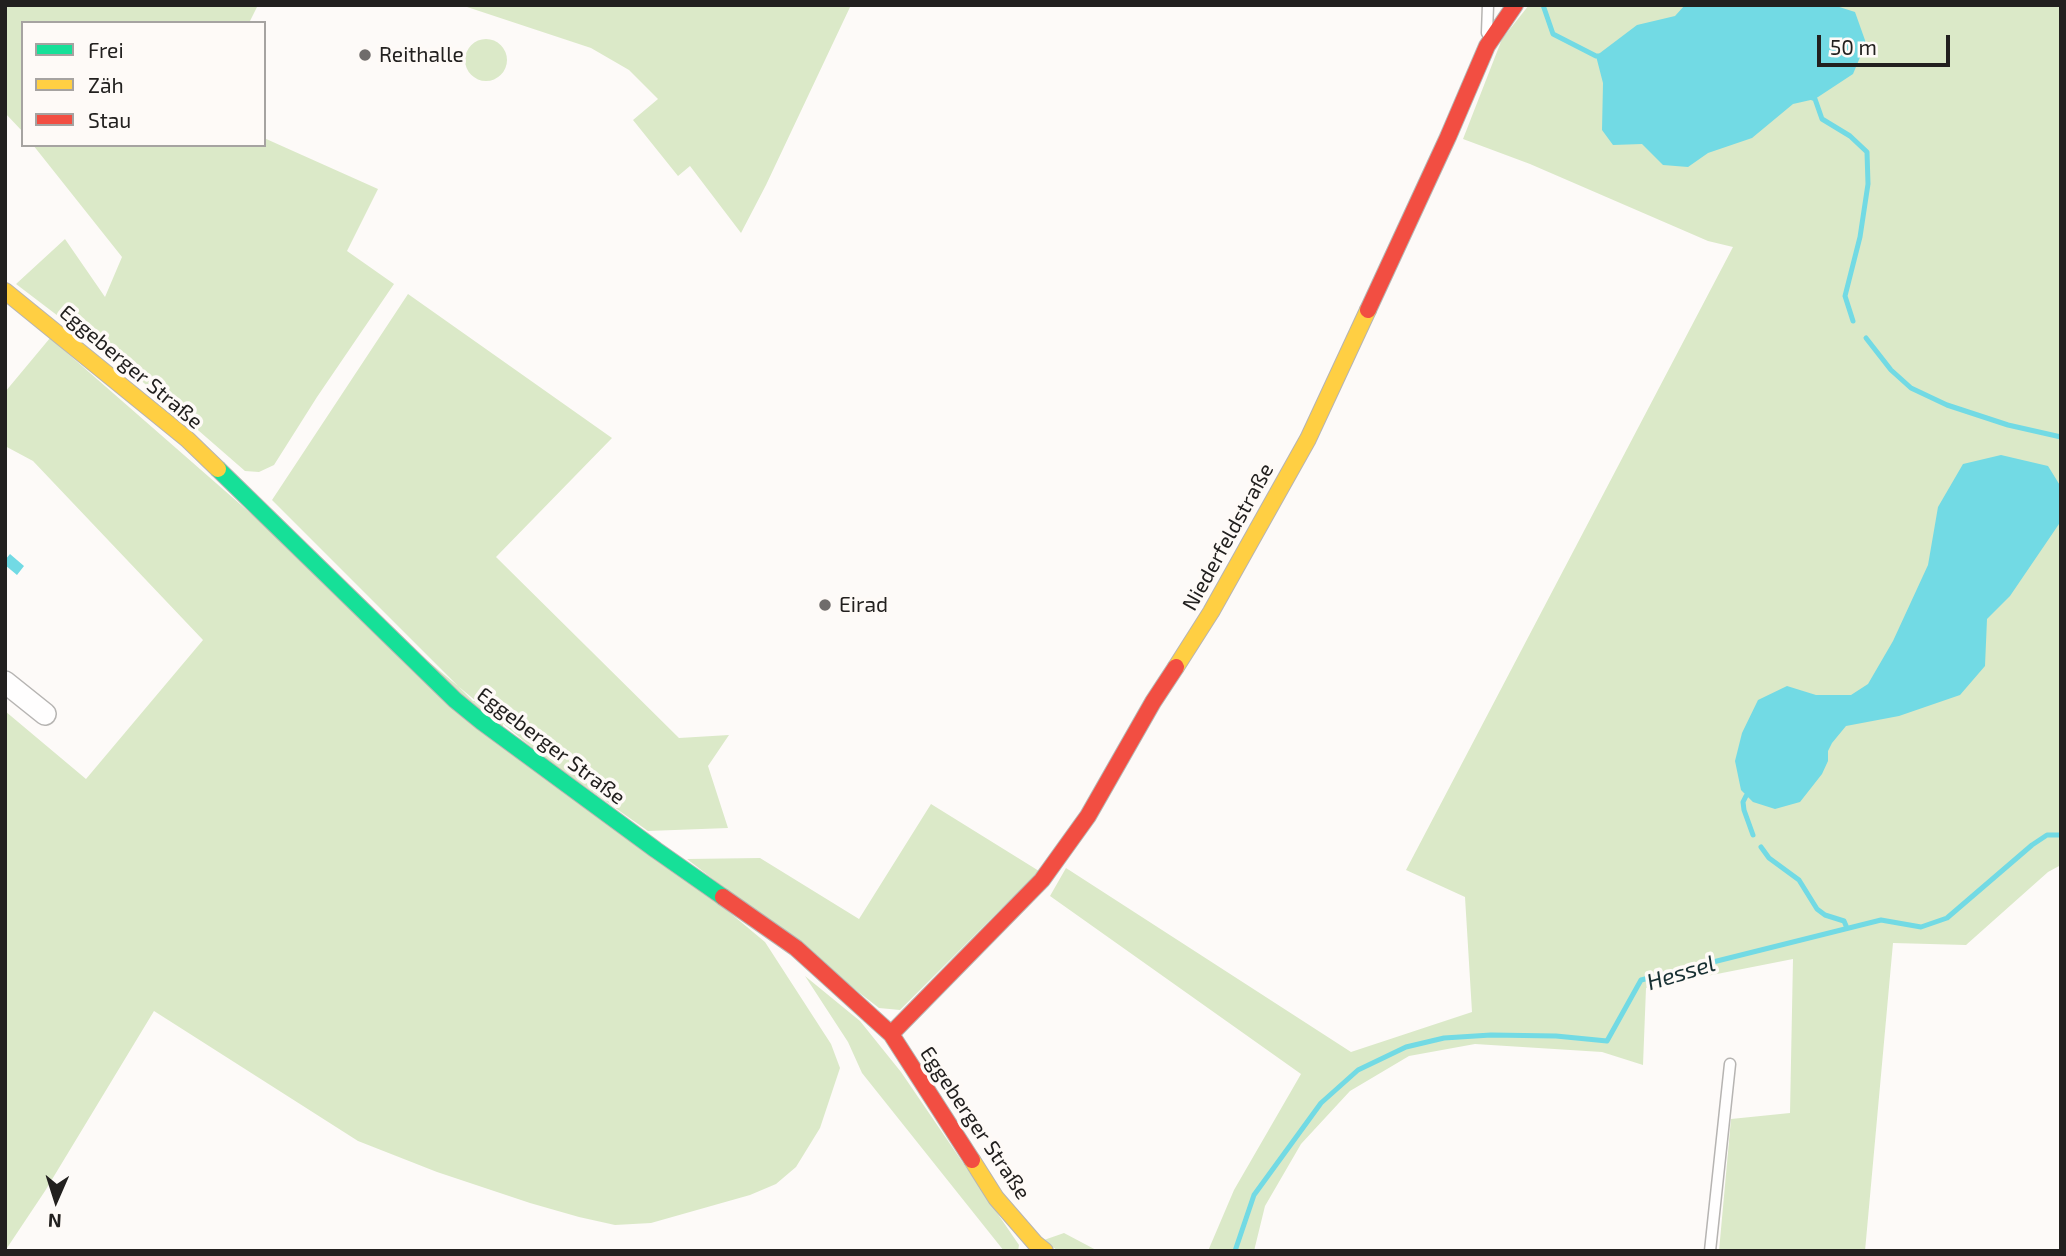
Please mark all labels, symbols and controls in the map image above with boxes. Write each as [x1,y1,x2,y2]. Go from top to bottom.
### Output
legend [21,21,266,147]
scale bar [1821,21,1954,65]
text: 50 m [1830,34,1877,59]
text: Frei [88,37,124,62]
place label: Reithalle [379,42,464,68]
marker: Reithalle [357,47,373,63]
text: Zäh [88,72,124,97]
text: Stau [88,107,131,132]
street label: Eggeberger Straße [54,300,208,434]
street label: Niederfeldstraße [1177,459,1279,615]
place label: Eirad [839,592,888,618]
marker: Eirad [817,597,833,613]
street label: Eggeberger Straße [472,682,630,810]
water label: Hessel [1643,950,1719,996]
street label: Eggeberger Straße [914,1042,1036,1204]
north arrow [21,1165,91,1235]
text: N [47,1210,62,1233]

